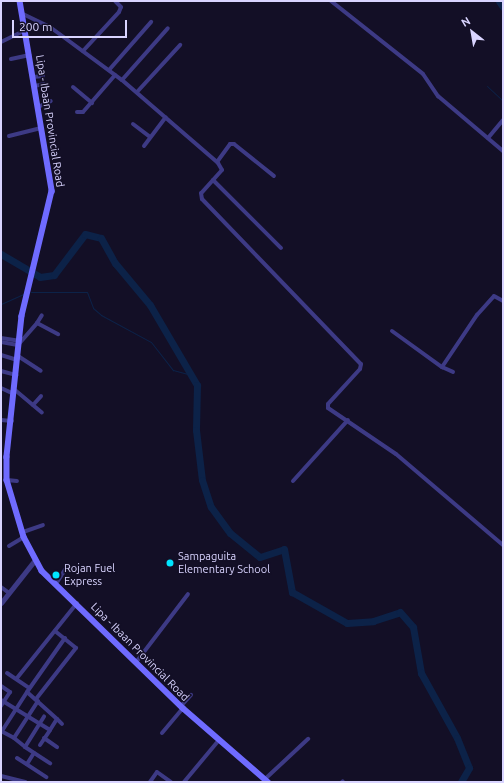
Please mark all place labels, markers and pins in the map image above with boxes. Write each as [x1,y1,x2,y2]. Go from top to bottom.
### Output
place label: Sampaguita Elementary School [178,550,270,576]
marker: Sampaguita Elementary School [165,558,175,568]
place label: Rojan Fuel Express [64,562,115,588]
marker: Rojan Fuel Express [51,570,61,580]

